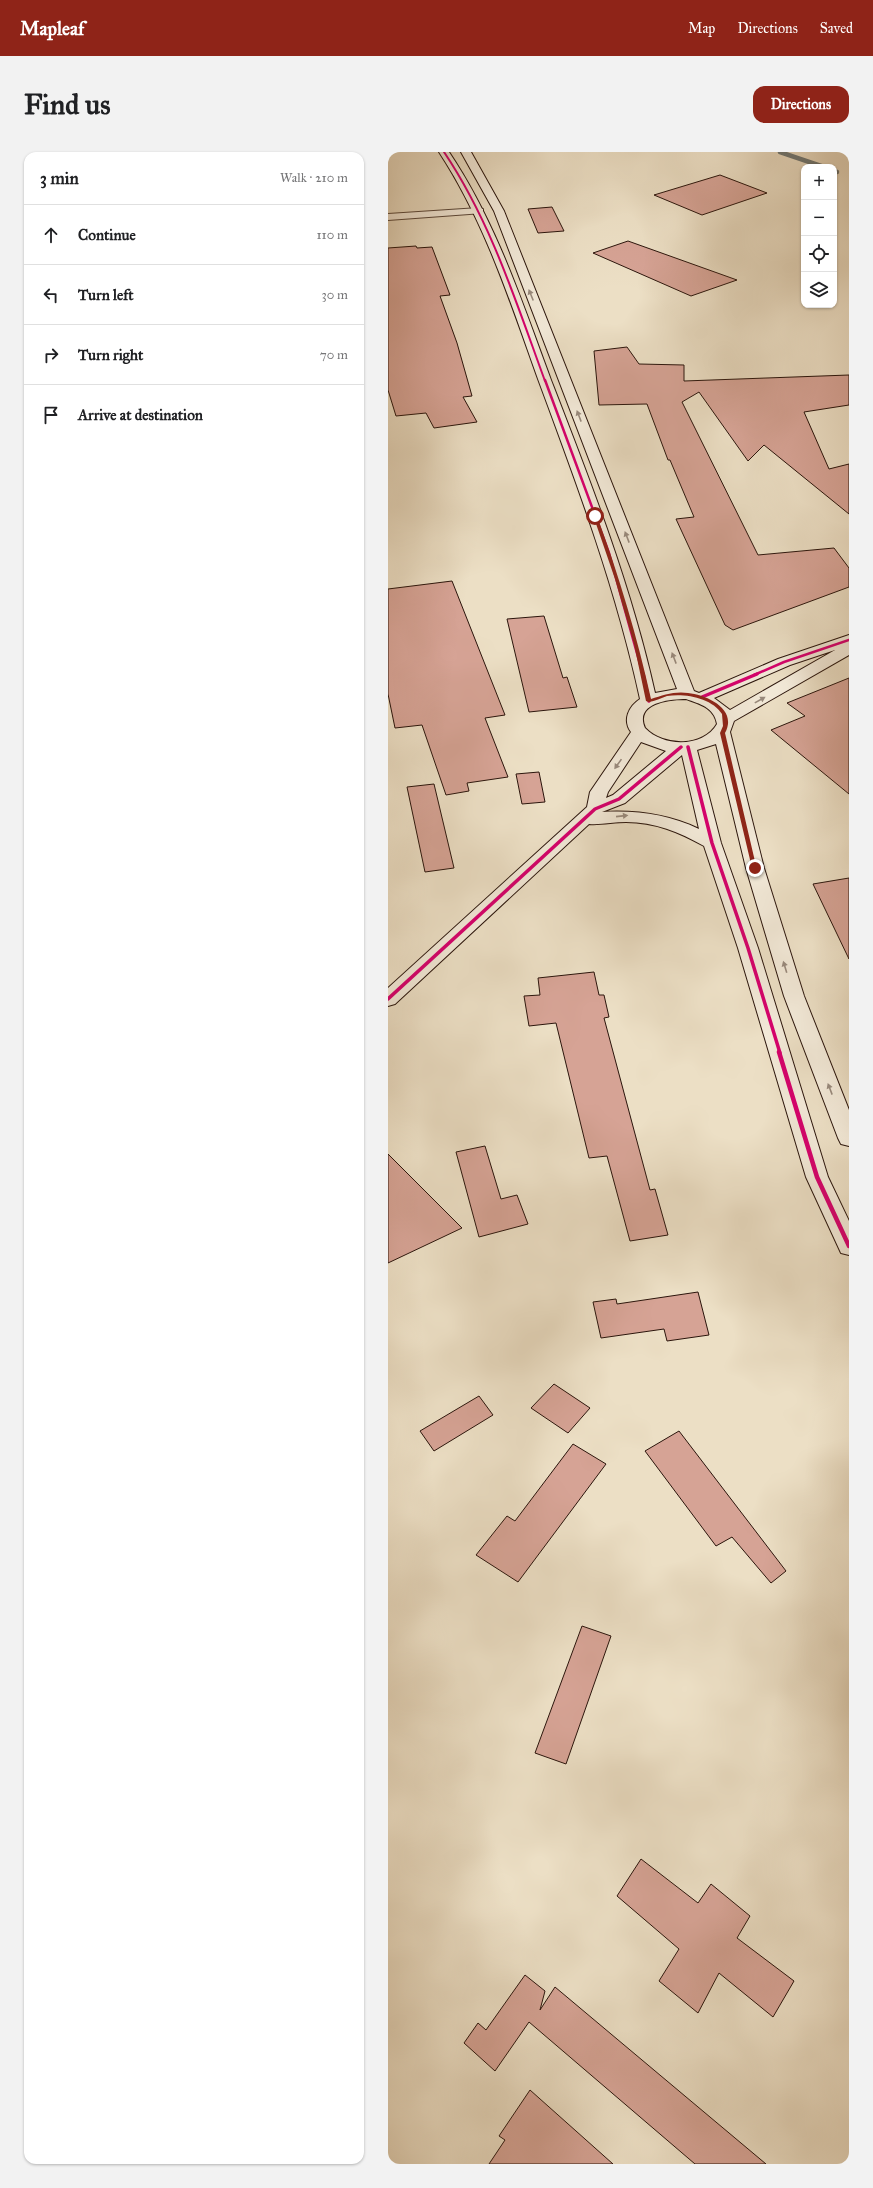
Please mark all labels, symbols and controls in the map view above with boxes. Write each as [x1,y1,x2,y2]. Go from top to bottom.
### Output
text: Mapleaf [20,17,84,40]
text: Map [688,20,715,37]
text: Directions [737,20,798,37]
text: Saved [820,20,853,37]
button: Directions [753,86,849,123]
text: Find us [24,87,110,122]
map controls [801,164,837,308]
button: + [801,164,837,200]
text: 3 min [40,168,79,189]
text: Walk · 210 m [280,170,348,186]
button: − [801,200,837,236]
icon: ahead [40,224,62,246]
text: Continue [78,226,136,244]
text: 110 m [316,227,348,243]
button: locate [801,236,837,272]
button: layers [801,272,837,308]
icon: left [40,284,62,306]
text: Turn left [78,286,134,304]
text: 30 m [322,287,348,303]
one-way arrow [528,288,534,300]
icon: right [40,344,62,366]
text: Turn right [78,346,143,364]
text: 70 m [320,347,348,363]
icon: arrive [40,404,62,426]
text: Arrive at destination [78,406,203,424]
one-way arrow [576,410,582,421]
route start [586,507,604,525]
one-way arrow [623,530,629,542]
one-way arrow [670,651,676,663]
one-way arrow [754,697,766,704]
one-way arrow [614,759,622,770]
one-way arrow [616,813,628,819]
route end [746,859,764,877]
one-way arrow [782,961,788,973]
one-way arrow [826,1083,832,1095]

